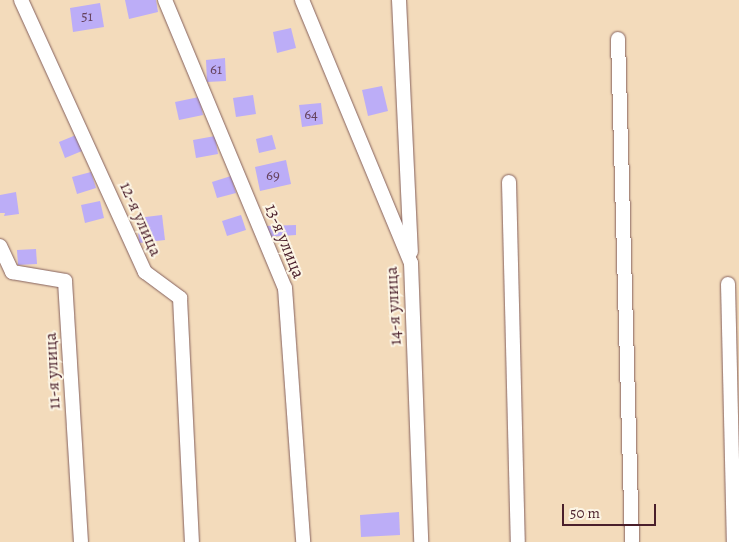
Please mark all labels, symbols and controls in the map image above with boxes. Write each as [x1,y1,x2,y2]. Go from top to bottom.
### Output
house number: 51 [81,8,93,26]
house number: 61 [210,61,222,79]
house number: 64 [304,106,318,124]
house number: 69 [266,167,280,185]
street label: 12-я улица [115,178,167,260]
street label: 13-я улица [260,201,310,281]
street label: 14-я улица [380,266,406,346]
street label: 11-я улица [39,332,65,410]
scale bar [564,494,658,526]
text: 50 m [570,503,600,523]

